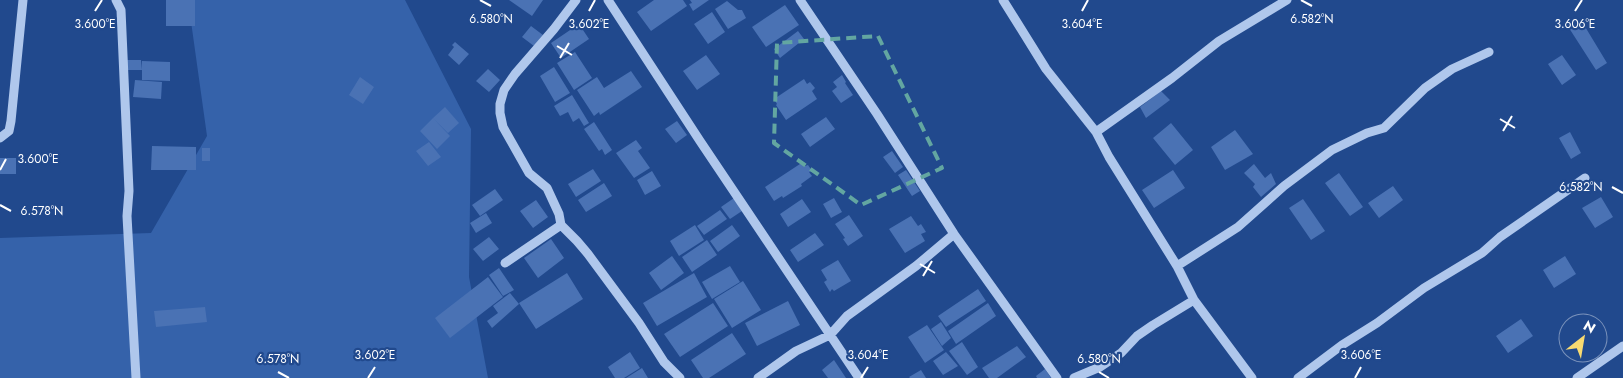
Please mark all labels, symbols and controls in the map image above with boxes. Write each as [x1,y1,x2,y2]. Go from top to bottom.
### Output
text: 6.580°N [469,10,513,28]
text: 6.582°N [1290,10,1334,28]
text: 3.600°E [74,15,116,33]
text: 3.602°E [569,15,609,33]
text: 3.604°E [1061,15,1103,33]
text: 3.606°E [1555,15,1595,33]
text: 3.600°E [17,150,59,168]
text: 6.582°N [1559,178,1603,196]
text: 6.578°N [21,202,63,220]
north arrow [1558,313,1608,363]
text: N [1580,315,1600,338]
text: 3.602°E [355,346,395,364]
text: 3.604°E [847,346,889,364]
text: 3.606°E [1341,346,1381,364]
text: 6.578°N [257,350,299,368]
text: 6.580°N [1077,350,1121,368]

